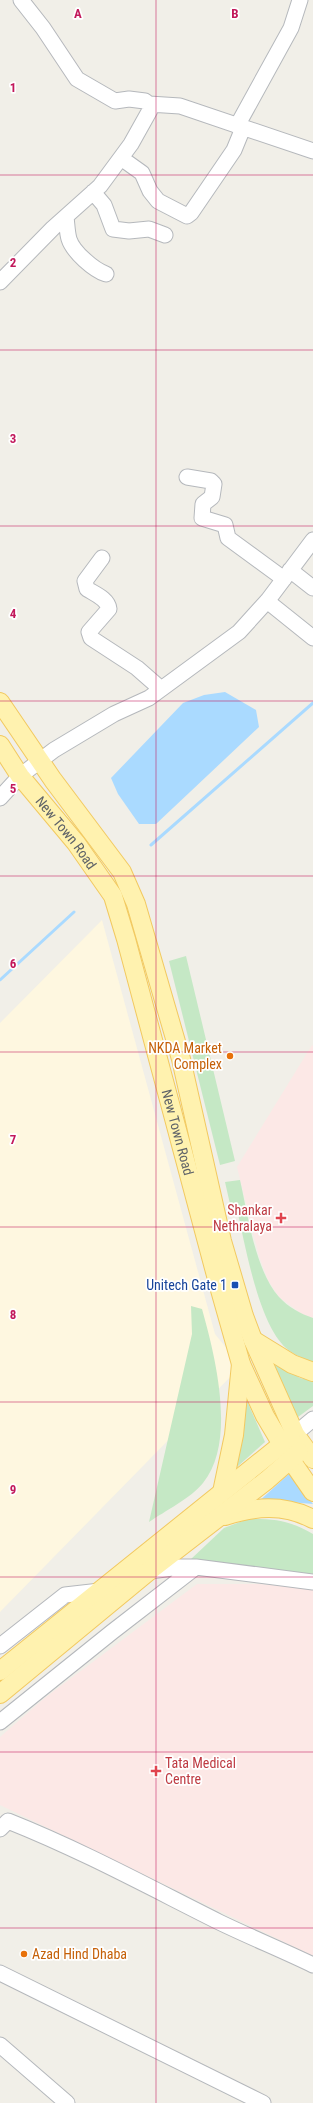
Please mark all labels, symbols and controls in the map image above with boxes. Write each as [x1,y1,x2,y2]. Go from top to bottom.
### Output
text: A [74,6,82,21]
text: B [231,6,239,21]
text: 1 [10,80,16,95]
text: 2 [10,255,17,270]
text: 3 [10,431,16,446]
text: 4 [10,606,17,621]
text: 5 [10,781,17,796]
street label: New Town Road [32,793,100,872]
text: 6 [10,956,17,971]
place label: NKDA Market Complex [148,1040,222,1072]
marker: NKDA Market Complex [225,1051,235,1061]
street label: New Town Road [159,1088,197,1177]
text: 7 [10,1132,17,1147]
place label: Shankar Nethralaya [213,1202,272,1234]
marker: Shankar Nethralaya [275,1212,287,1224]
place label: Unitech Gate 1 [146,1277,227,1293]
marker: Unitech Gate 1 [230,1280,240,1290]
text: 8 [10,1307,16,1322]
text: 9 [10,1482,16,1497]
place label: Tata Medical Centre [165,1755,236,1787]
marker: Tata Medical Centre [150,1765,162,1777]
place label: Azad Hind Dhaba [32,1946,127,1962]
marker: Azad Hind Dhaba [19,1949,29,1959]

